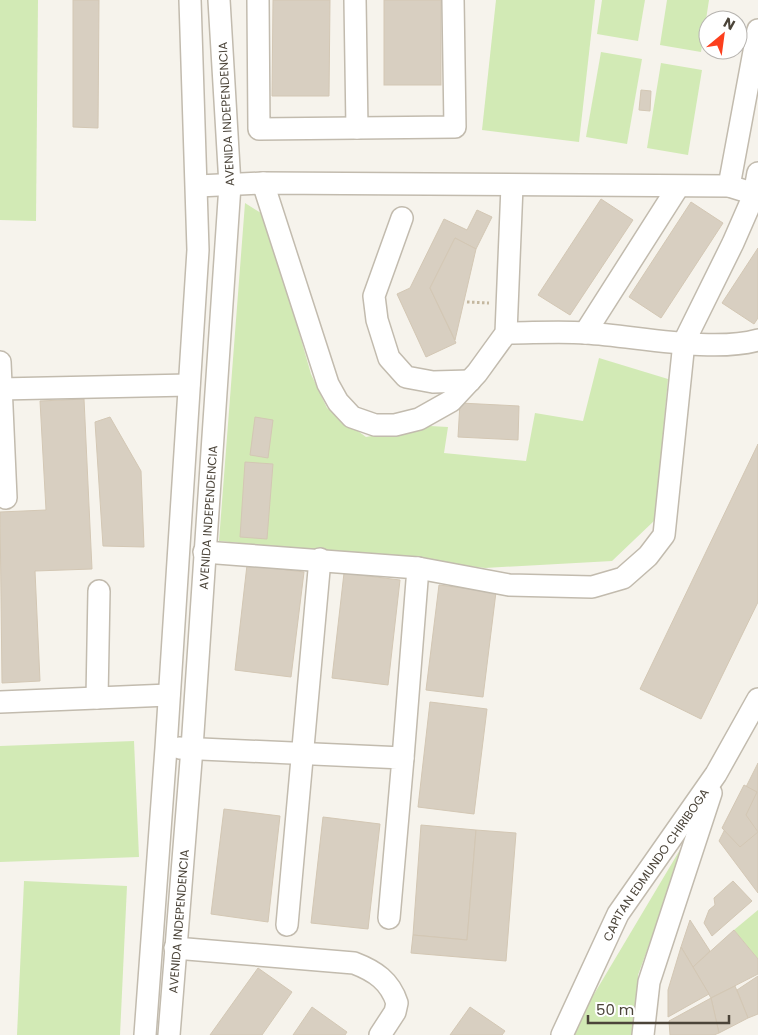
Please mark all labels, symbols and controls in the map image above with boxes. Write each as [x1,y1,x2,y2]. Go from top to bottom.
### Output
north arrow [698,10,748,60]
text: N [720,12,739,35]
street label: AVENIDA INDEPENDENCIA [214,41,238,187]
street label: AVENIDA INDEPENDENCIA [194,445,221,590]
street label: CAPITAN EDMUNDO CHIRIBOGA [598,784,712,944]
street label: AVENIDA INDEPENDENCIA [164,849,192,994]
scale bar [588,992,729,1024]
text: 50 m [596,999,634,1020]

